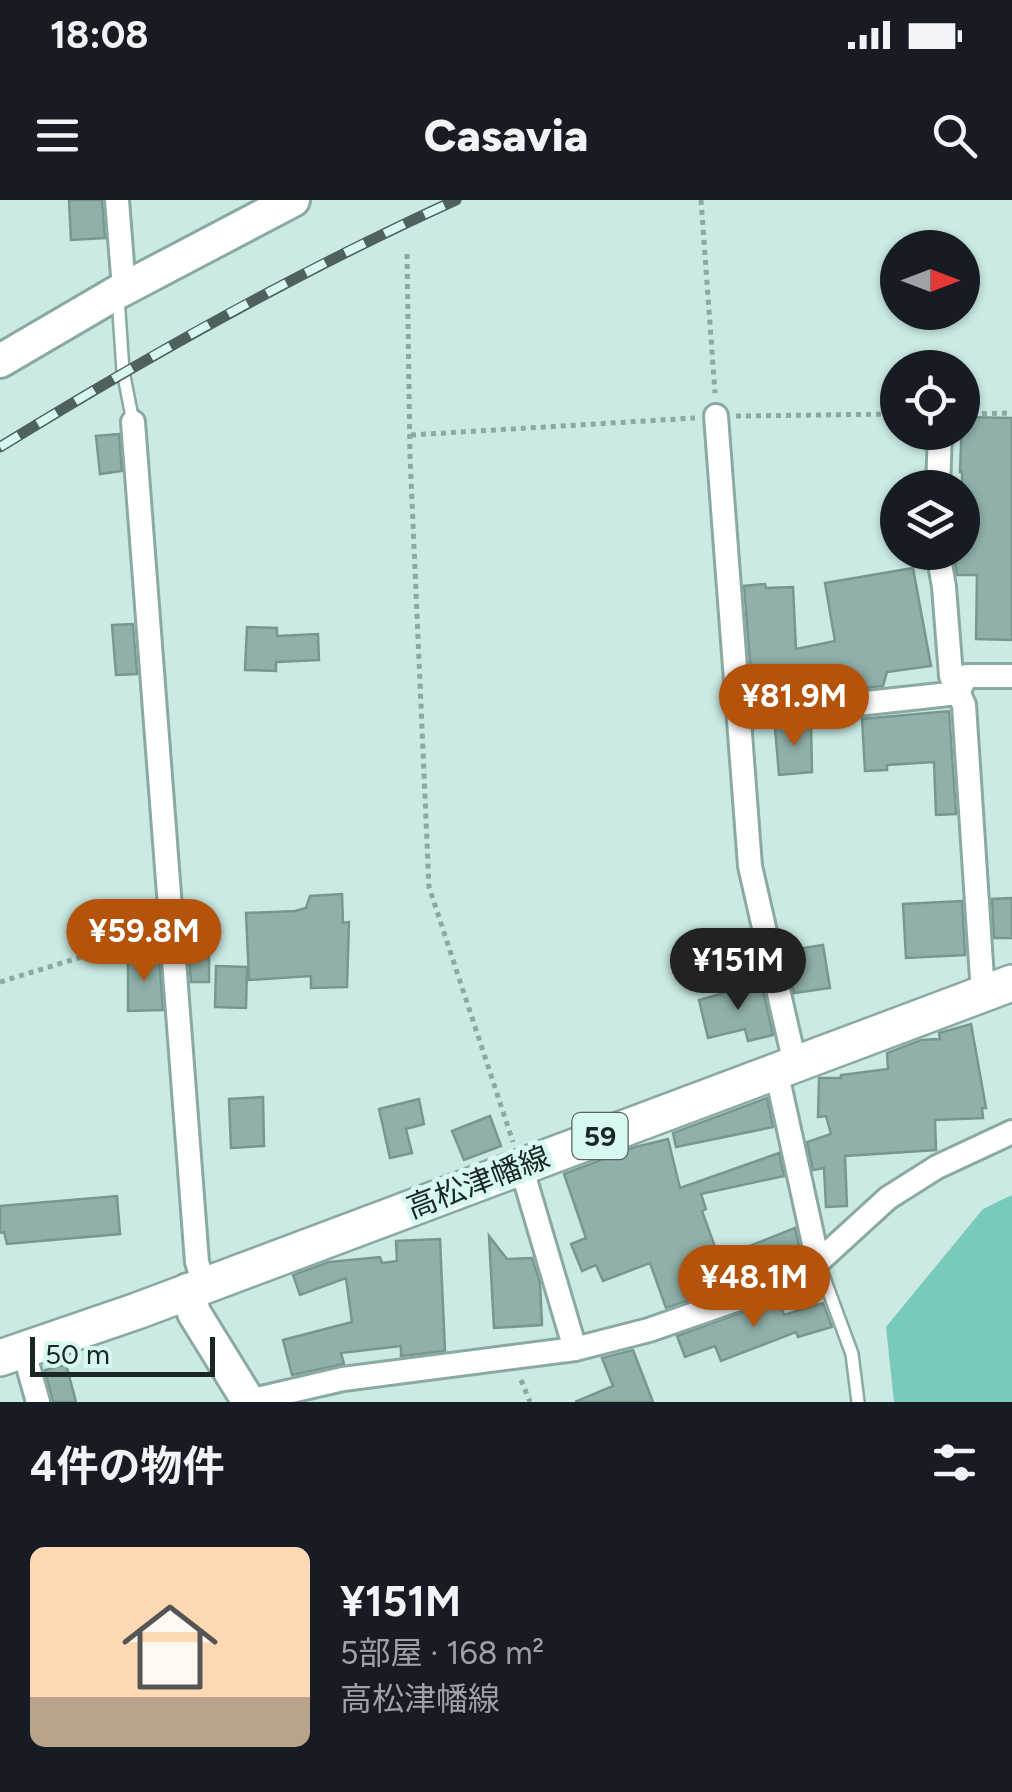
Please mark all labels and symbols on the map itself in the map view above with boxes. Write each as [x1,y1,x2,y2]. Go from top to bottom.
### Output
north arrow [880,230,980,330]
pin: ¥81.9M [713,664,875,749]
pin: ¥59.8M [63,899,225,984]
pin: ¥151M [668,928,808,1013]
road number: 59 [572,1113,628,1159]
street label: 高松津幡線 [401,1138,555,1226]
pin: ¥48.1M [673,1245,835,1330]
scale bar [30,1332,215,1376]

